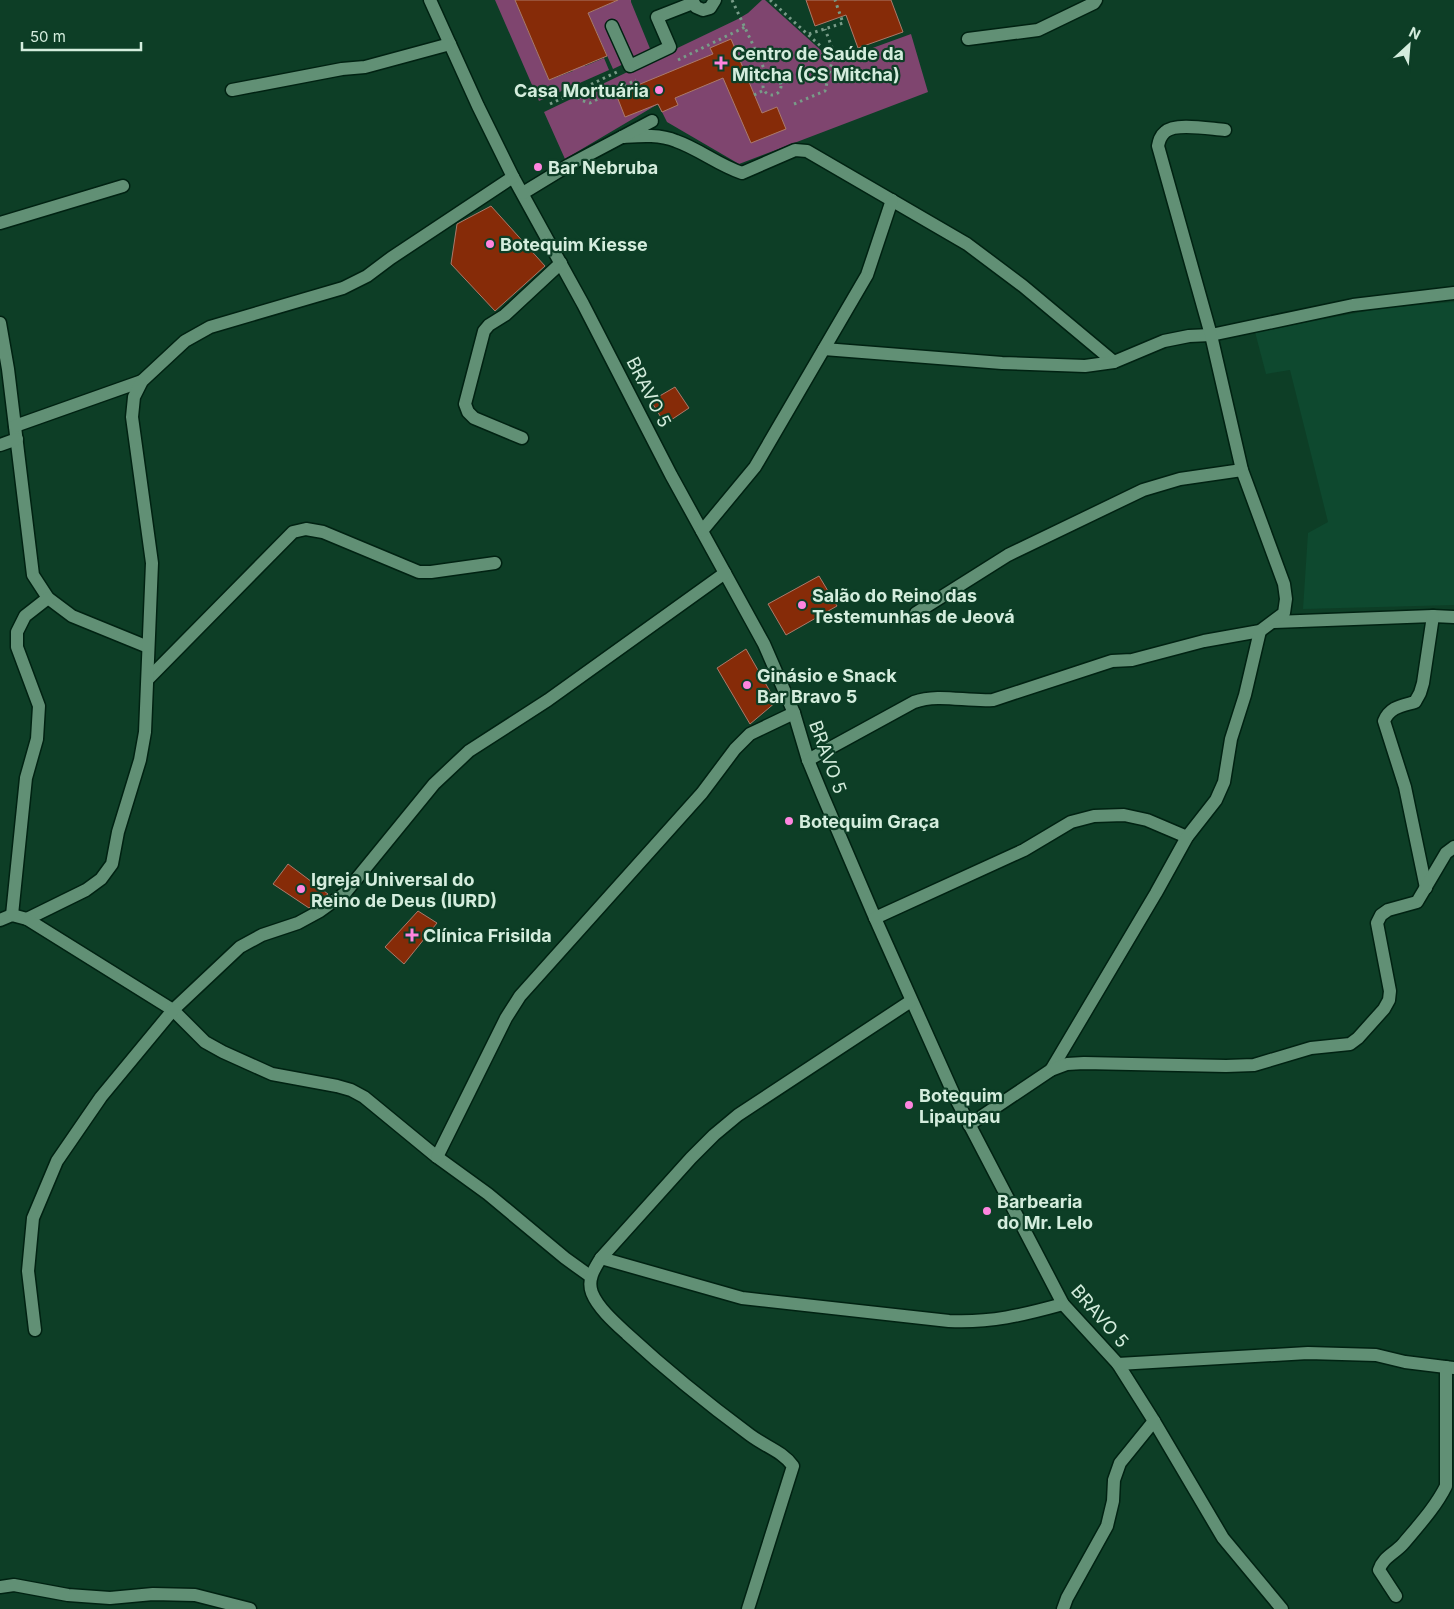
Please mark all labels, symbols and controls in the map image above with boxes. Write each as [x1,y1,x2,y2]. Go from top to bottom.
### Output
scale bar [22,20,141,52]
north arrow [1384,20,1434,70]
text: N [1406,23,1423,43]
text: 50 m [30,27,66,46]
place label: Centro de Saúde da Mitcha (CS Mitcha) [732,43,904,85]
marker: Centro de Saúde da Mitcha (CS Mitcha) [714,56,728,70]
place label: Casa Mortuária [514,80,649,101]
marker: Casa Mortuária [653,84,665,96]
place label: Bar Nebruba [548,157,658,178]
marker: Bar Nebruba [532,161,544,173]
place label: Botequim Kiesse [500,234,648,255]
marker: Botequim Kiesse [484,238,496,250]
street label: BRAVO 5 [622,353,676,431]
place label: Salão do Reino das Testemunhas de Jeová [812,585,1015,627]
marker: Salão do Reino das Testemunhas de Jeová [796,599,808,611]
place label: Ginásio e Snack Bar Bravo 5 [757,665,897,707]
marker: Ginásio e Snack Bar Bravo 5 [741,679,753,691]
street label: BRAVO 5 [805,718,851,796]
place label: Botequim Graça [799,811,939,832]
marker: Botequim Graça [783,815,795,827]
place label: Igreja Universal do Reino de Deus (IURD) [311,869,497,911]
marker: Igreja Universal do Reino de Deus (IURD) [295,883,307,895]
place label: Clínica Frisilda [423,925,552,946]
marker: Clínica Frisilda [405,928,419,942]
place label: Botequim Lipaupau [919,1085,1003,1127]
marker: Botequim Lipaupau [903,1099,915,1111]
place label: Barbearia do Mr. Lelo [997,1191,1093,1233]
marker: Barbearia do Mr. Lelo [981,1205,993,1217]
street label: BRAVO 5 [1067,1280,1133,1352]

